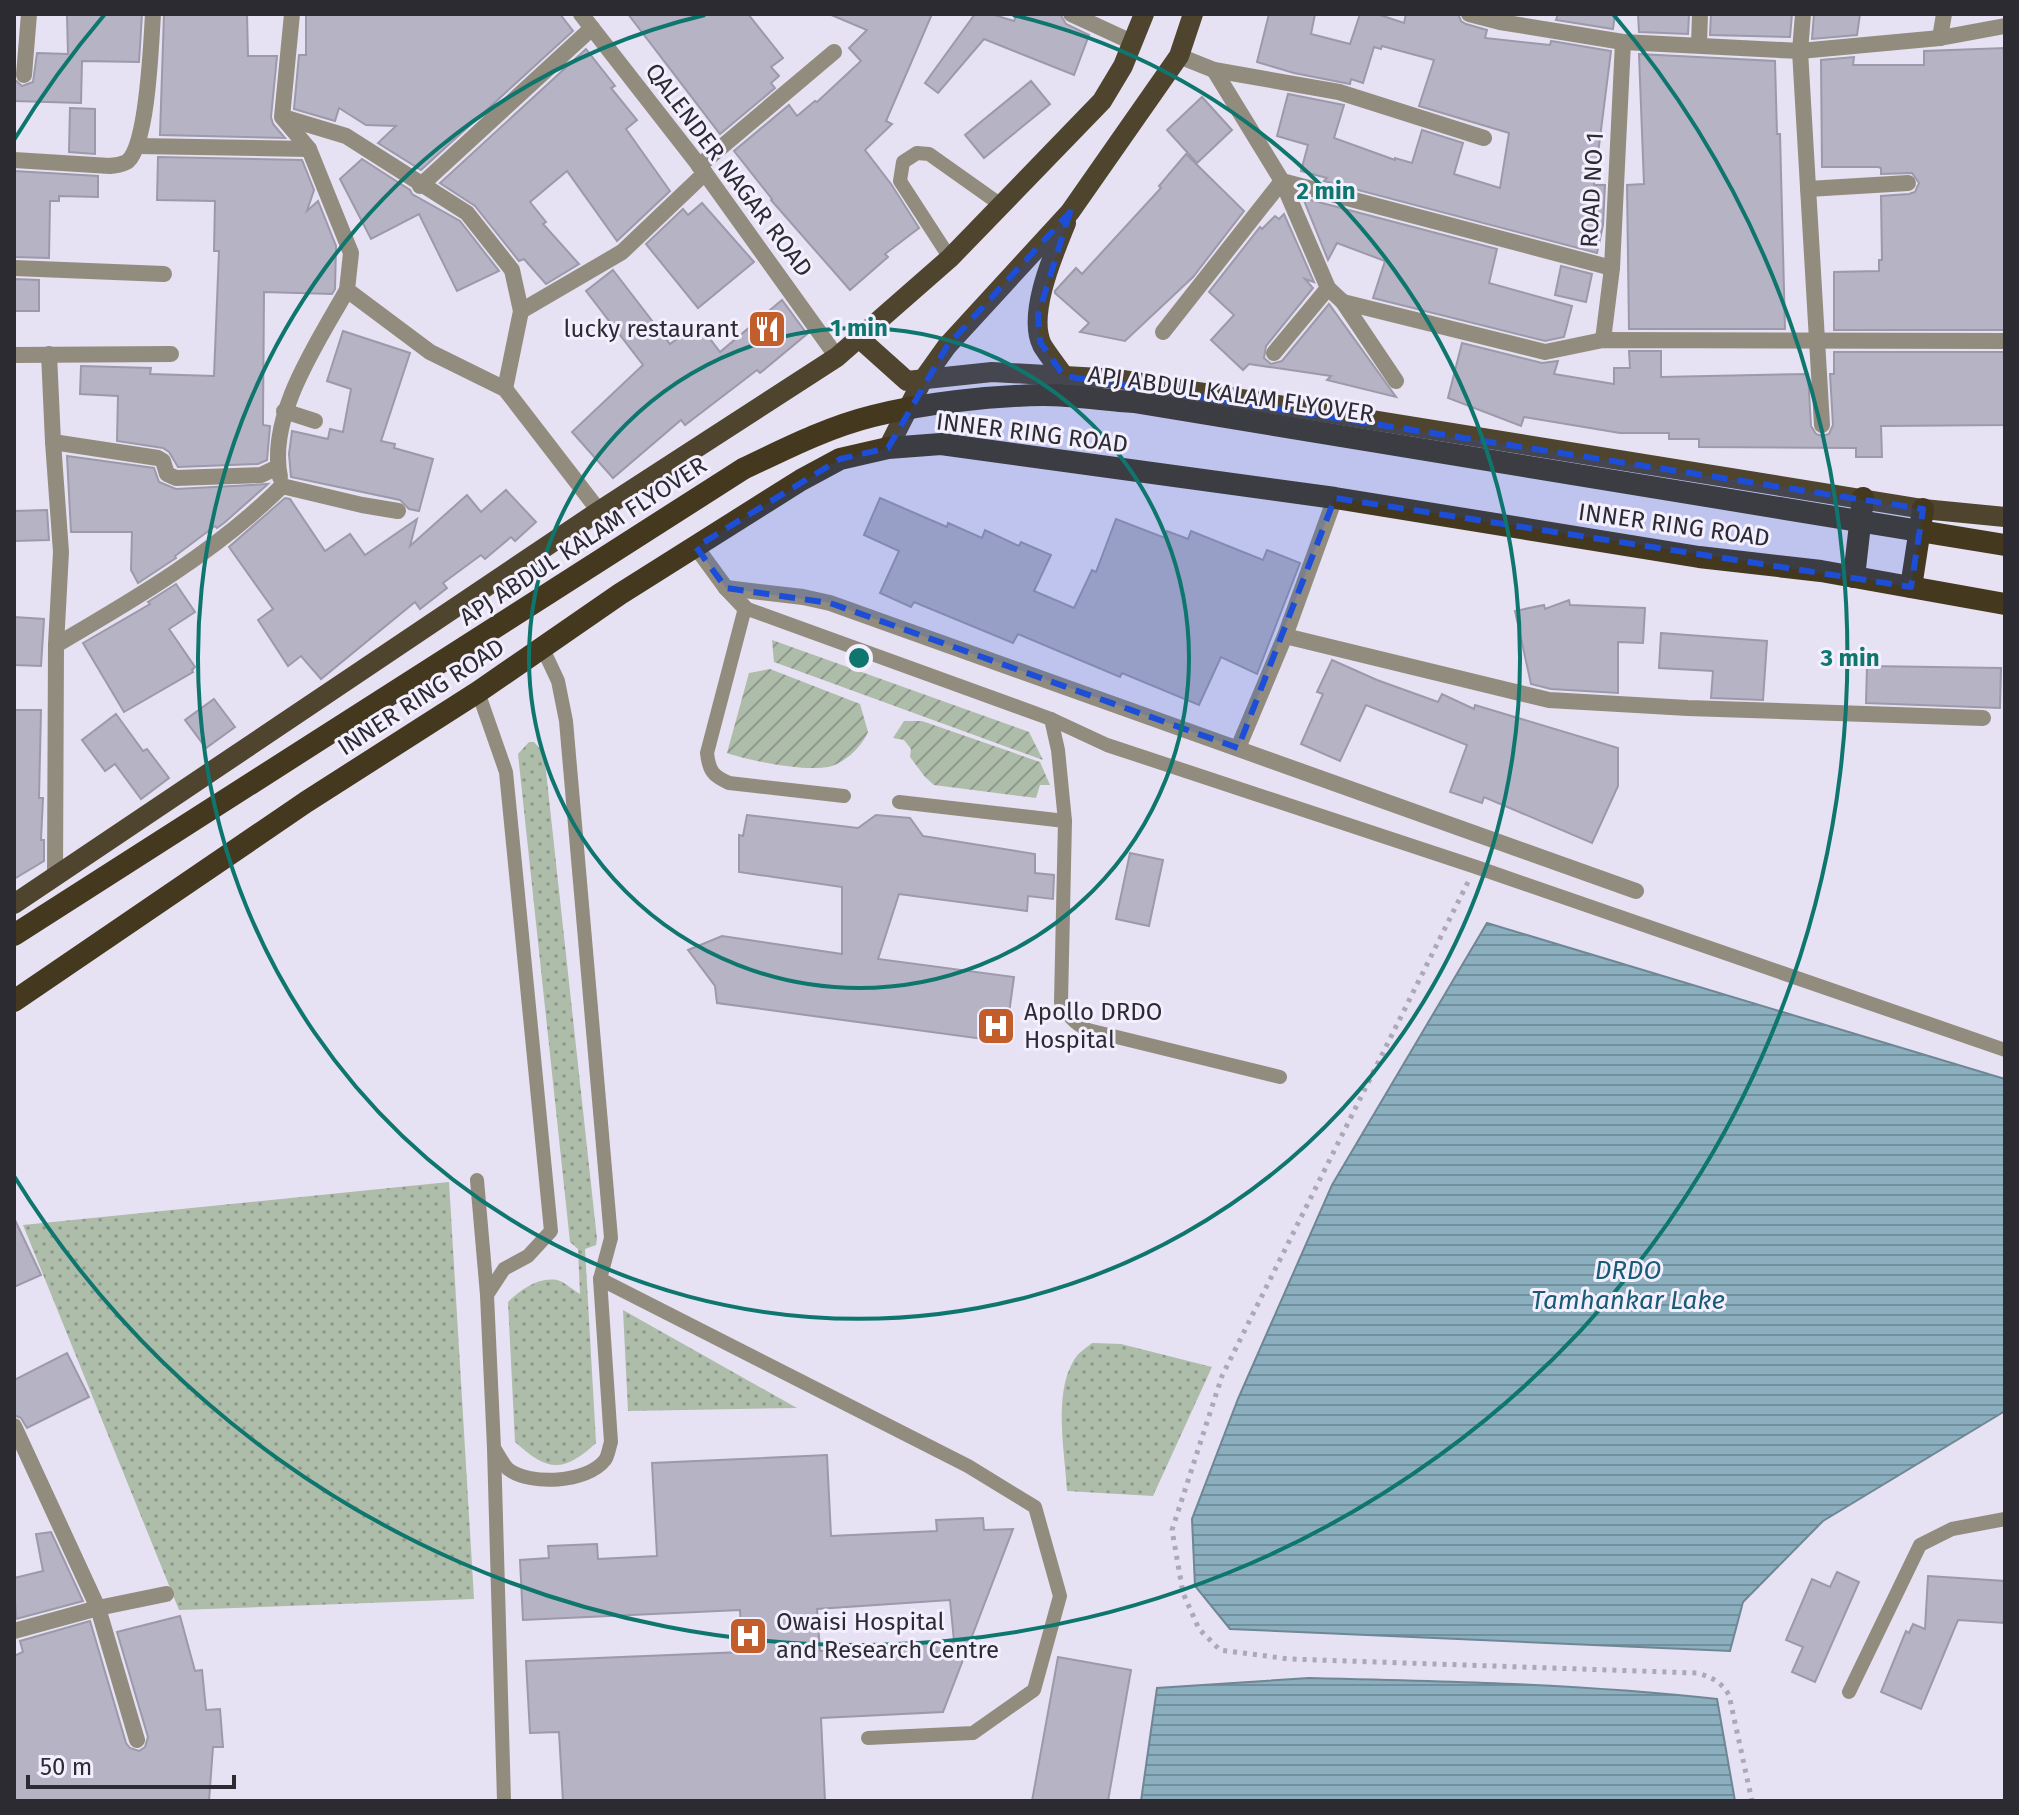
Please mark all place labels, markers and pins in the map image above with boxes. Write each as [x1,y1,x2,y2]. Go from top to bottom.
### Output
restaurant icon: lucky restaurant [746,308,788,350]
place label: lucky restaurant [564,315,739,343]
centre of rings [845,644,873,672]
place label: Apollo DRDO Hospital [1024,998,1162,1054]
hospital icon: Apollo DRDO Hospital [975,1005,1017,1047]
place label: Owaisi Hospital and Research Centre [776,1608,999,1664]
hospital icon: Owaisi Hospital and Research Centre [727,1615,769,1657]

